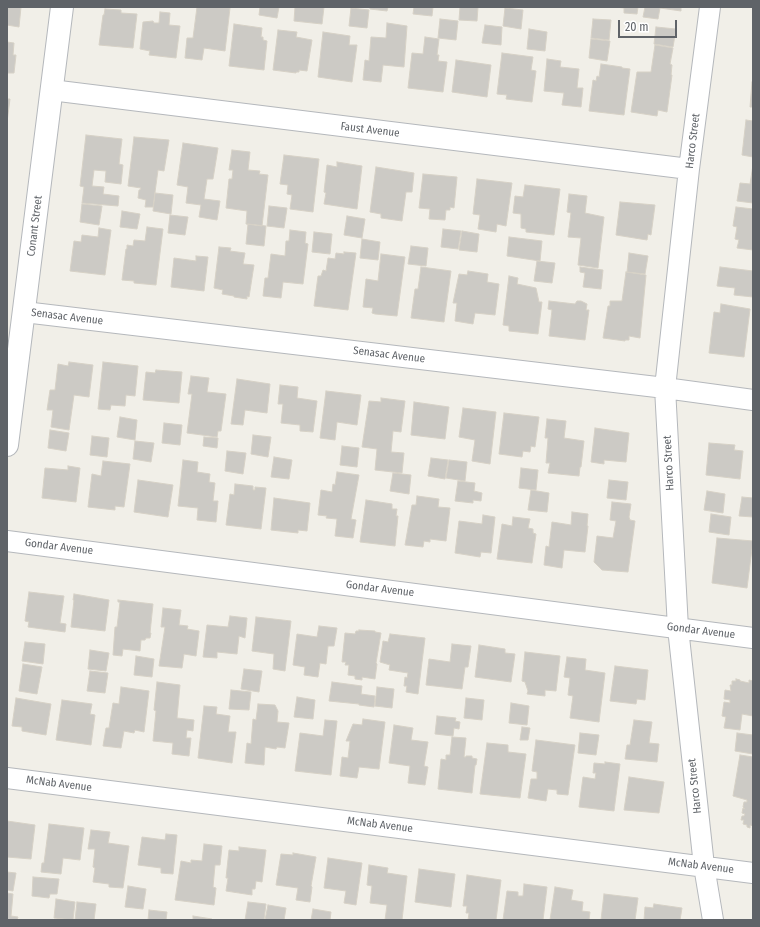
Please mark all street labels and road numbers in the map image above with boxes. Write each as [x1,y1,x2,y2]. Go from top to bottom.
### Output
street label: Harco Street [683,113,703,169]
street label: Faust Avenue [340,120,400,140]
street label: Conant Street [25,195,45,257]
street label: Senasac Avenue [30,306,104,328]
street label: Senasac Avenue [352,344,426,366]
street label: Harco Street [661,435,677,491]
street label: Gondar Avenue [24,536,94,558]
street label: Gondar Avenue [345,578,415,600]
street label: Gondar Avenue [666,620,736,642]
street label: Harco Street [686,758,704,814]
street label: McNab Avenue [25,773,93,795]
street label: McNab Avenue [346,814,414,836]
street label: McNab Avenue [667,855,735,877]

